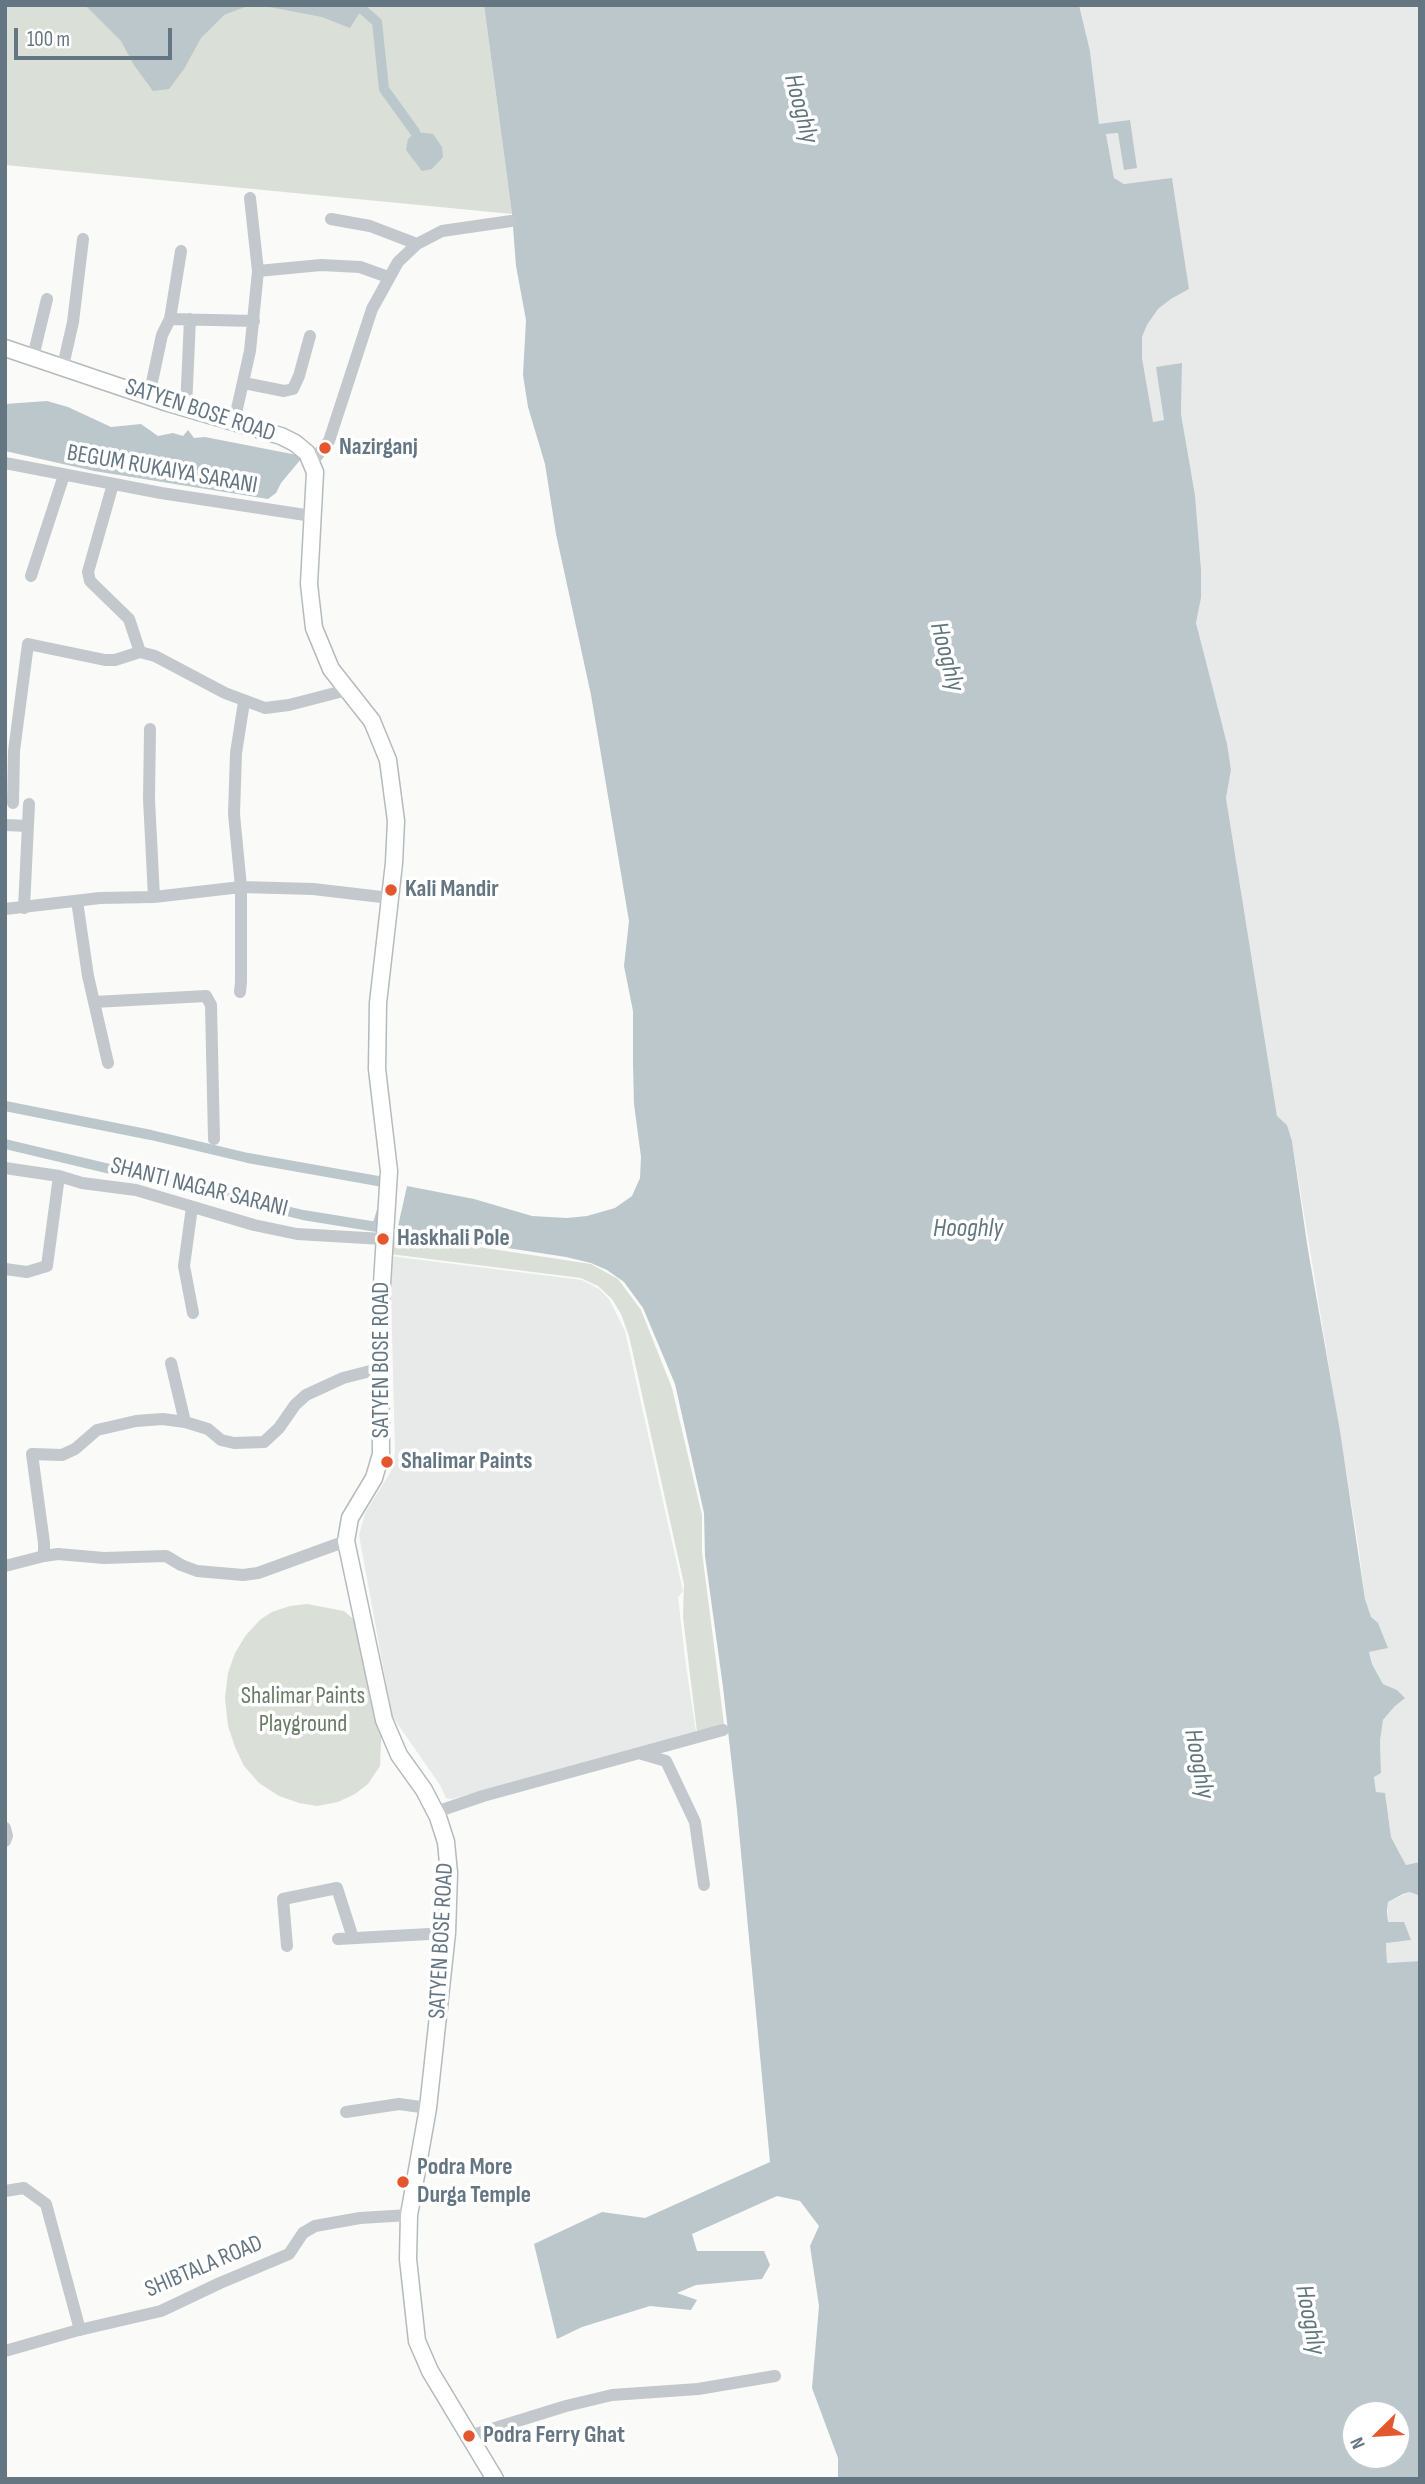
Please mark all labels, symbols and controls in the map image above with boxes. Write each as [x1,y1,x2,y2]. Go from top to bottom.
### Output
scale bar [18,14,175,58]
text: 100 m [27,27,70,52]
water label: Hooghly [776,71,824,147]
street label: SATYEN BOSE ROAD [121,373,279,449]
place label: Nazirganj [339,434,418,462]
street label: BEGUM RUKAIYA SARANI [64,439,260,501]
marker: Nazirganj [317,440,333,456]
water label: Hooghly [922,619,970,695]
place label: Kali Mandir [405,876,499,904]
marker: Kali Mandir [383,882,399,898]
street label: SHANTI NAGAR SARANI [107,1152,291,1224]
water label: Hooghly [933,1213,1003,1245]
place label: Haskhali Pole [397,1225,510,1253]
marker: Haskhali Pole [375,1231,391,1247]
street label: SATYEN BOSE ROAD [368,1282,396,1438]
place label: Shalimar Paints [401,1448,532,1476]
marker: Shalimar Paints [379,1454,395,1470]
park label: Shalimar Paints Playground [241,1683,365,1739]
water label: Hooghly [1176,1727,1220,1801]
street label: SATYEN BOSE ROAD [424,1862,460,2020]
place label: Podra More Durga Temple [417,2154,531,2210]
marker: Podra More Durga Temple [395,2174,411,2190]
street label: SHIBTALA ROAD [141,2229,267,2305]
water label: Hooghly [1287,2283,1331,2357]
north arrow [1341,2400,1411,2470]
place label: Podra Ferry Ghat [483,2422,625,2450]
marker: Podra Ferry Ghat [461,2428,477,2444]
text: N [1346,2434,1371,2452]

